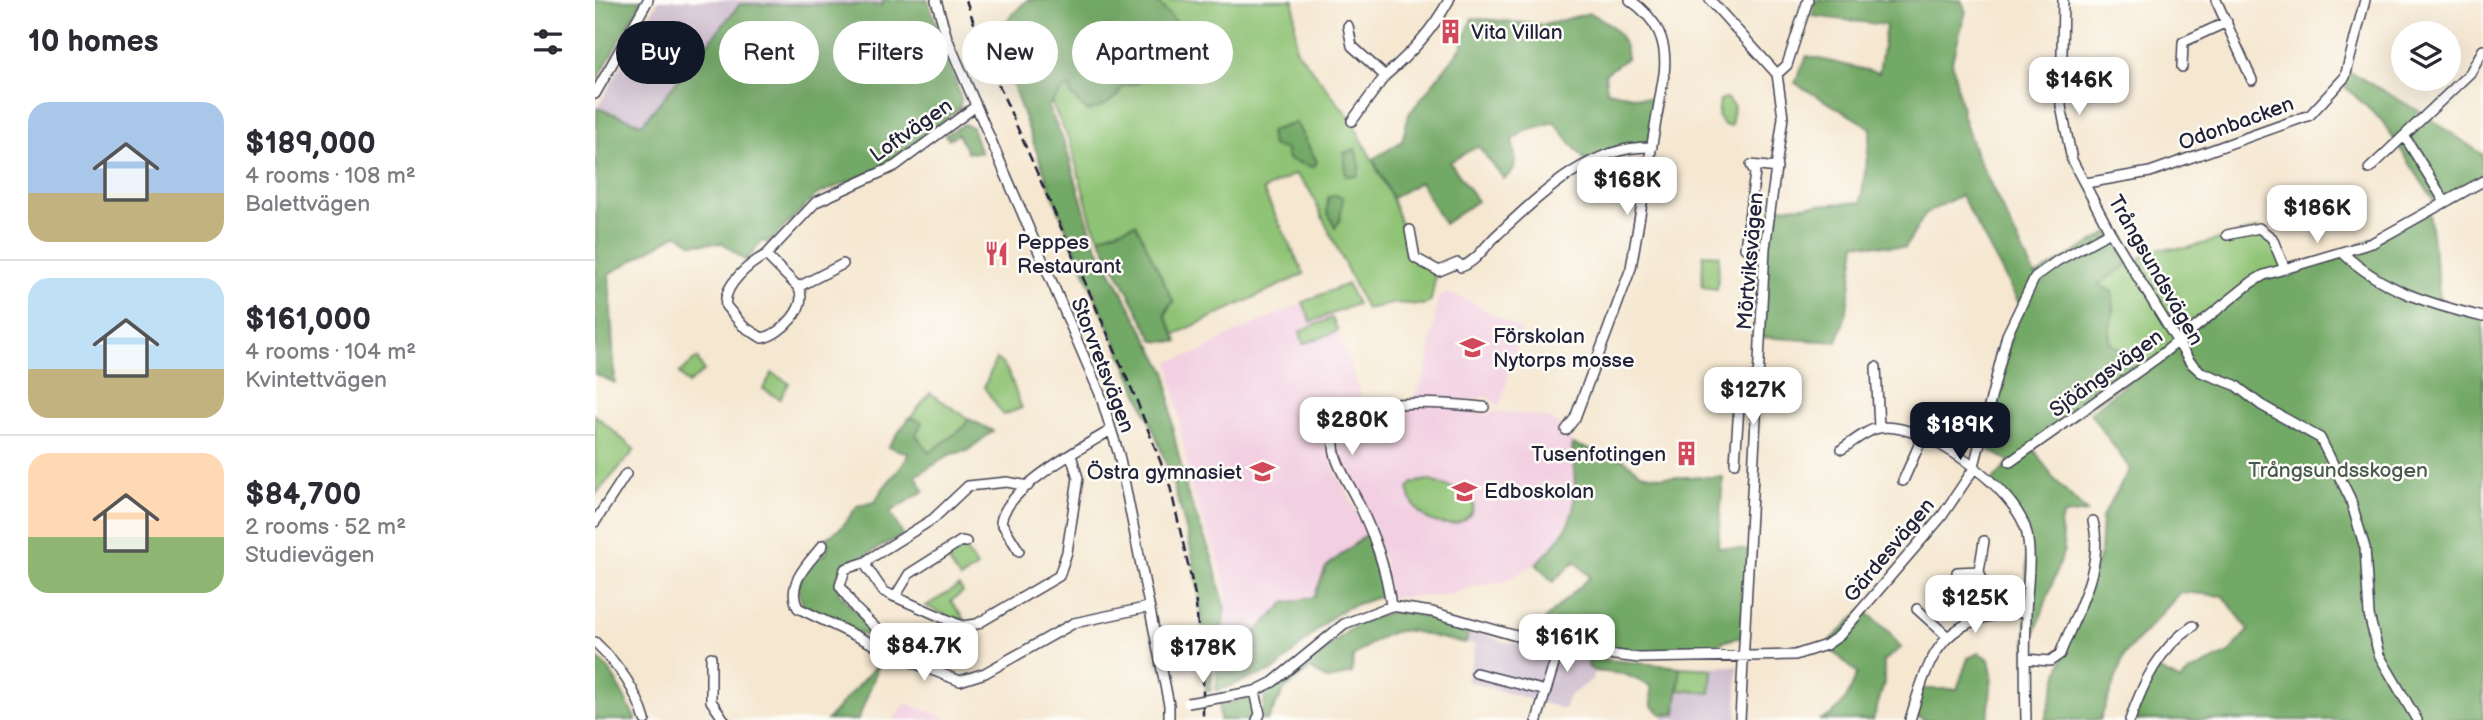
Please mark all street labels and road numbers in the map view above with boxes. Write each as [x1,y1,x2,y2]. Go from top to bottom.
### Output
street label: Odonbacken [2175,91,2297,156]
street label: Loftvägen [865,93,957,168]
street label: Mörtviksvägen [1732,191,1769,331]
street label: Trångsundsvägen [2102,191,2209,350]
street label: Storvretsvägen [1065,294,1140,436]
street label: Sjöängsvägen [2045,324,2168,423]
street label: Gärdesvägen [1839,493,1940,607]

